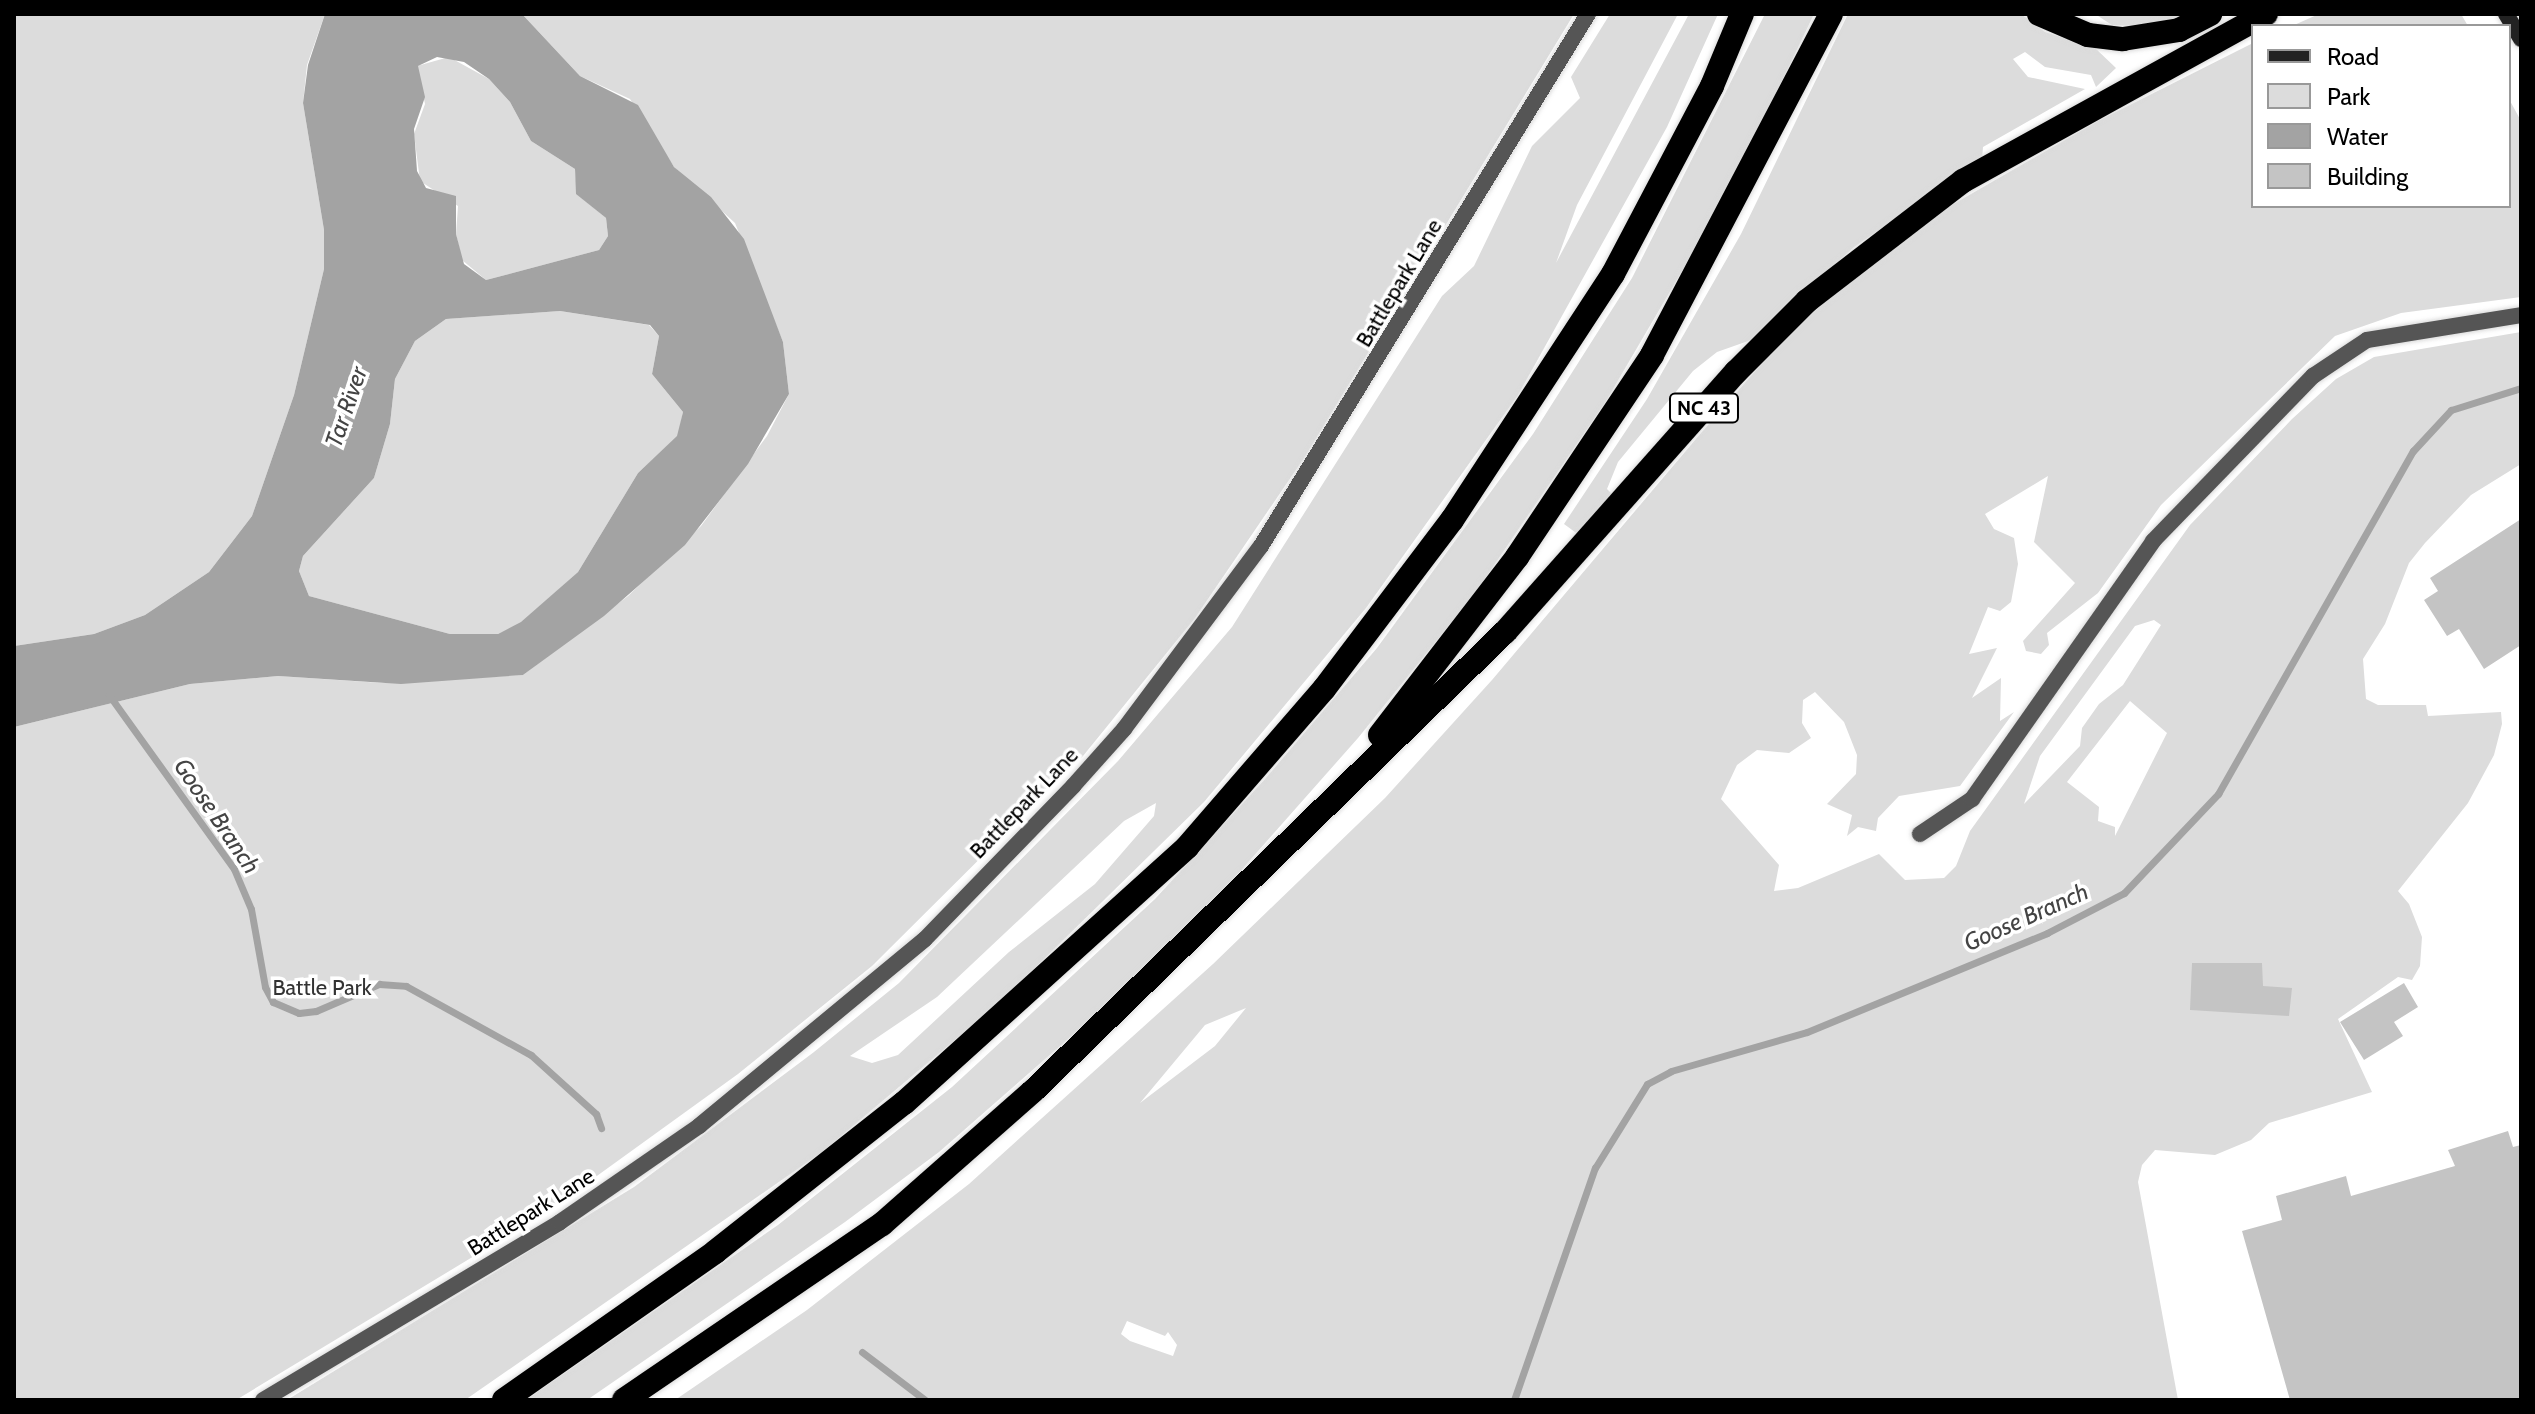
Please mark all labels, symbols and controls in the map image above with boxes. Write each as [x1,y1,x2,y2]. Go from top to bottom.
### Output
legend [2251,24,2511,208]
text: Road [2327,42,2379,71]
text: Park [2327,82,2370,111]
text: Water [2327,122,2388,151]
text: Building [2327,162,2408,191]
street label: Battlepark Lane [1351,214,1447,352]
water label: Tar River [319,363,373,451]
road number: NC 43 [1668,392,1740,424]
street label: Battlepark Lane [964,742,1084,864]
water label: Goose Branch [168,753,266,879]
water label: Goose Branch [1959,877,2093,957]
park label: Battle Park [272,975,372,1001]
street label: Battlepark Lane [463,1163,599,1261]

